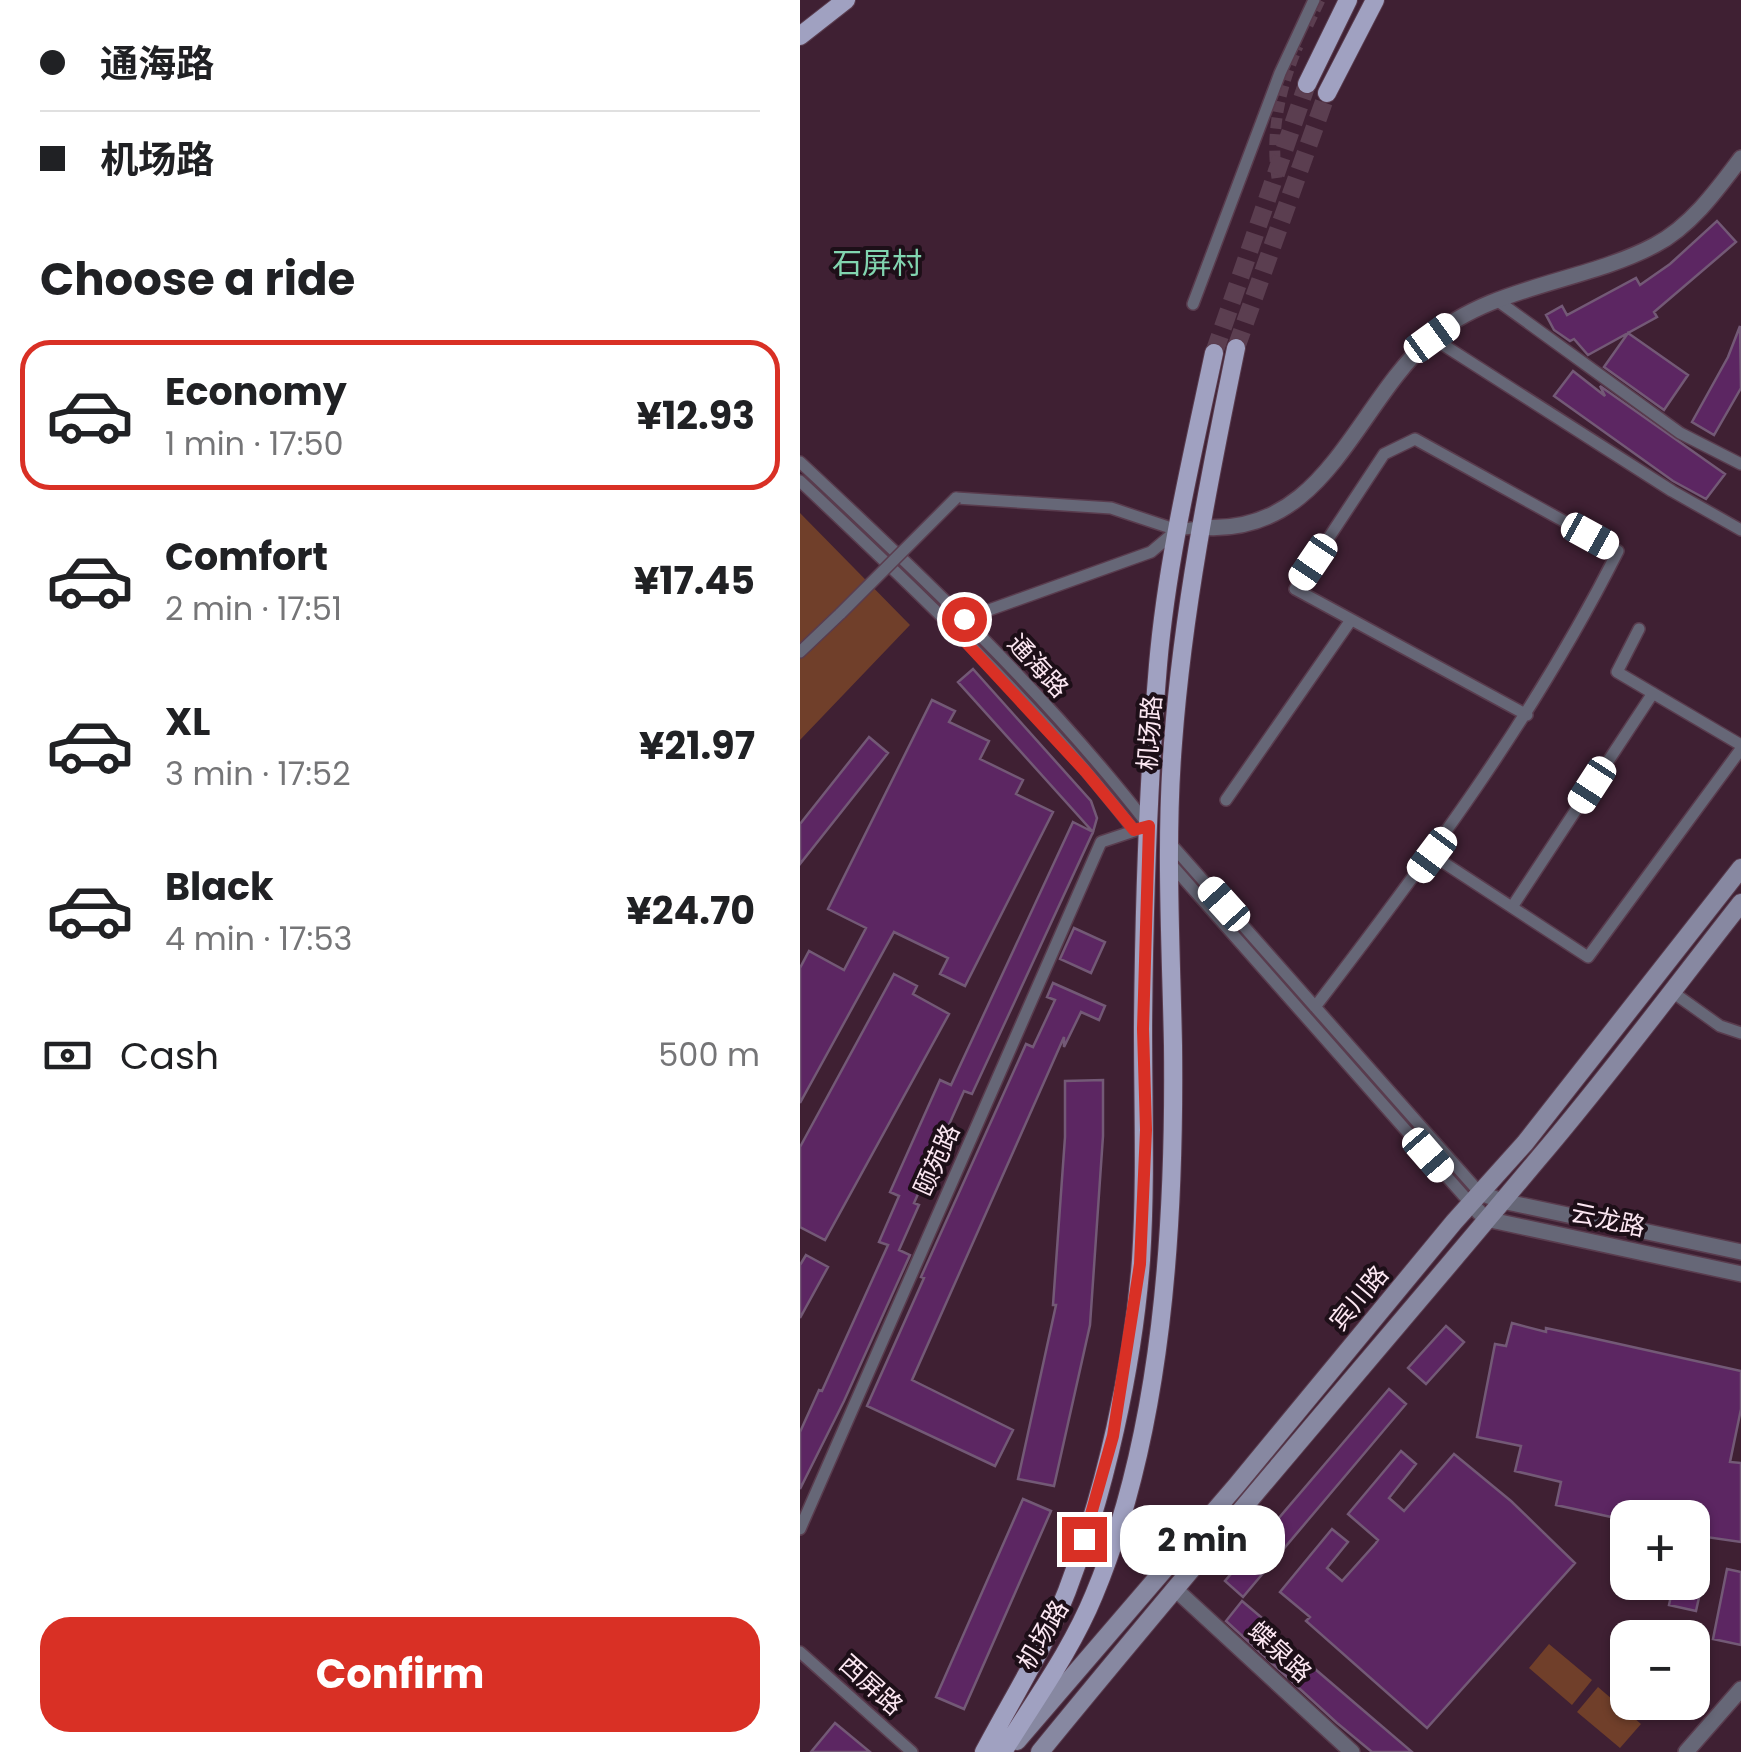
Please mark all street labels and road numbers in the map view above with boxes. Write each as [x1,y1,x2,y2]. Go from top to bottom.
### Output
street label: 通海路 [1000,627,1076,705]
street label: 机场路 [1130,694,1170,772]
street label: 颐苑路 [906,1119,968,1201]
street label: 云龙路 [1568,1195,1648,1245]
street label: 宾川路 [1321,1258,1397,1338]
street label: 机场路 [1009,1594,1077,1676]
street label: 蝶泉路 [1241,1614,1319,1690]
street label: 西屏路 [831,1647,911,1723]

